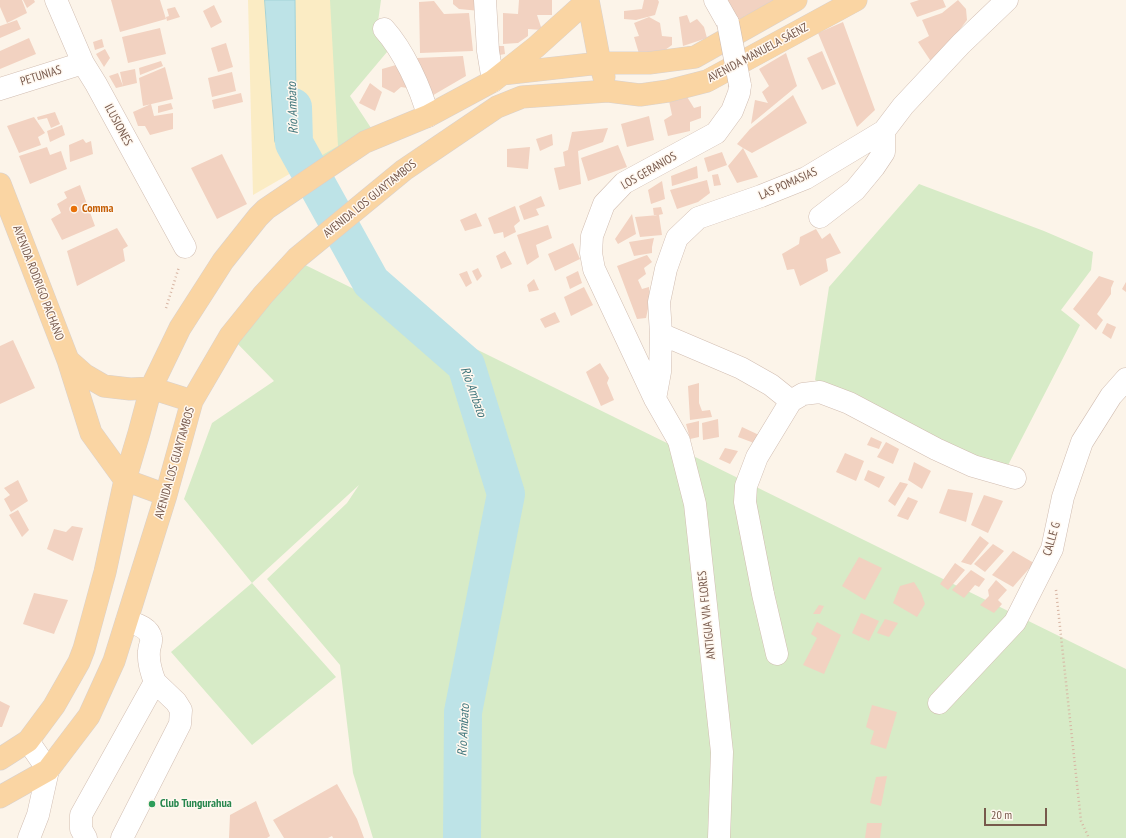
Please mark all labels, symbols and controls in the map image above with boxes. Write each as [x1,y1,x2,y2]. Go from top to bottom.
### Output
street label: AVENIDA MANUELA SÁENZ [705,20,811,86]
street label: PETUNIAS [19,63,63,89]
water label: Río Ambato [284,82,302,134]
street label: ILUSIONES [101,102,135,148]
street label: LOS GERANIOS [619,149,679,193]
street label: AVENIDA LOS GUAYTAMBOS [320,157,420,241]
street label: LAS POMASIAS [757,165,819,203]
place label: Comma [82,202,113,216]
marker: Comma [69,204,79,214]
street label: AVENIDA RODRIGO PACHANO [9,223,67,343]
water label: Río Ambato [457,365,489,419]
street label: AVENIDA LOS GUAYTAMBOS [152,405,198,521]
street label: CALLE G [1040,520,1064,558]
street label: ANTIGUA VIA FLORES [695,570,719,660]
water label: Río Ambato [455,704,473,756]
place label: Club Tungurahua [160,797,232,811]
marker: Club Tungurahua [147,799,157,809]
scale bar [986,800,1049,826]
text: 20 m [991,807,1012,822]

